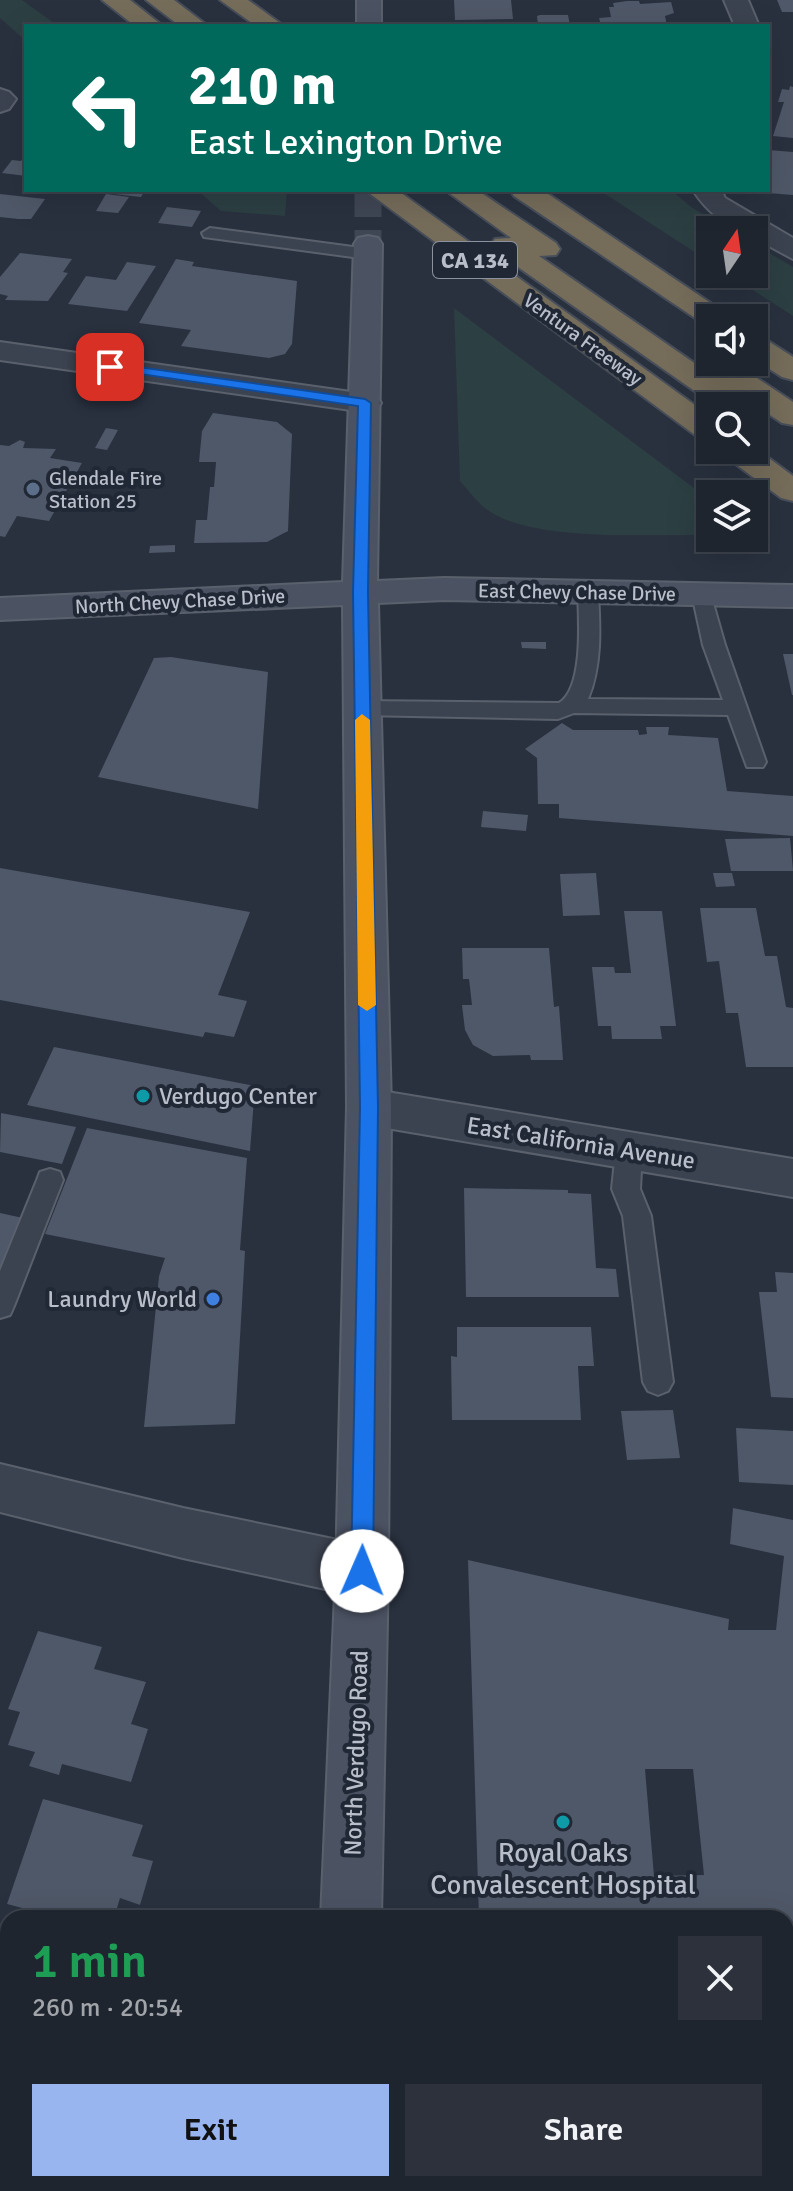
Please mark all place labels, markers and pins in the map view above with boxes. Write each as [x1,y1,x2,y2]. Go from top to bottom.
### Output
pin [76,333,144,401]
place label: Glendale Fire Station 25 [49,466,162,514]
marker: Glendale Fire Station 25 [24,480,42,498]
place label: Verdugo Center [159,1081,317,1111]
marker: Verdugo Center [134,1087,152,1105]
place label: Laundry World [47,1284,197,1314]
marker: Laundry World [204,1290,222,1308]
marker: Royal Oaks Convalescent Hospital [554,1813,572,1831]
place label: Royal Oaks Convalescent Hospital [430,1836,696,1902]

